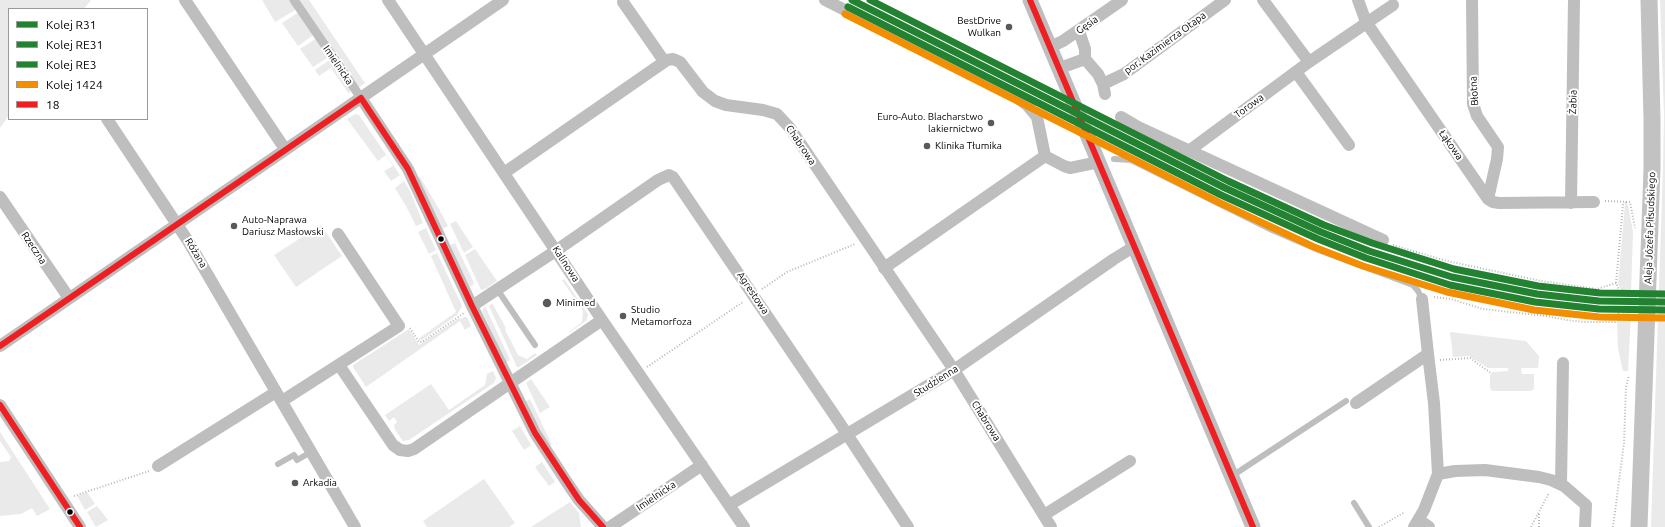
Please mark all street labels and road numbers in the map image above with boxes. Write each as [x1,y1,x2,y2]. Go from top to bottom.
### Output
street label: por. Kazimierza Otapa [1122,9,1208,77]
street label: Gęsia [1074,13,1100,37]
street label: Imielnicka [321,43,355,87]
street label: Błotna [1467,76,1481,106]
street label: Żabia [1567,90,1579,114]
street label: Torowa [1232,91,1266,121]
street label: Chabrowa [783,123,819,167]
street label: Łąkowa [1436,128,1466,162]
street label: Aleja Józefa Piłsudskiego [1642,172,1658,284]
street label: Rzeczna [19,230,49,266]
street label: Różana [182,236,210,270]
street label: Kalinowa [550,244,582,284]
street label: Agrestowa [734,270,772,316]
street label: Studzienna [912,363,960,399]
street label: Chabrowa [969,399,1003,443]
street label: Imielnicka [634,479,678,513]

